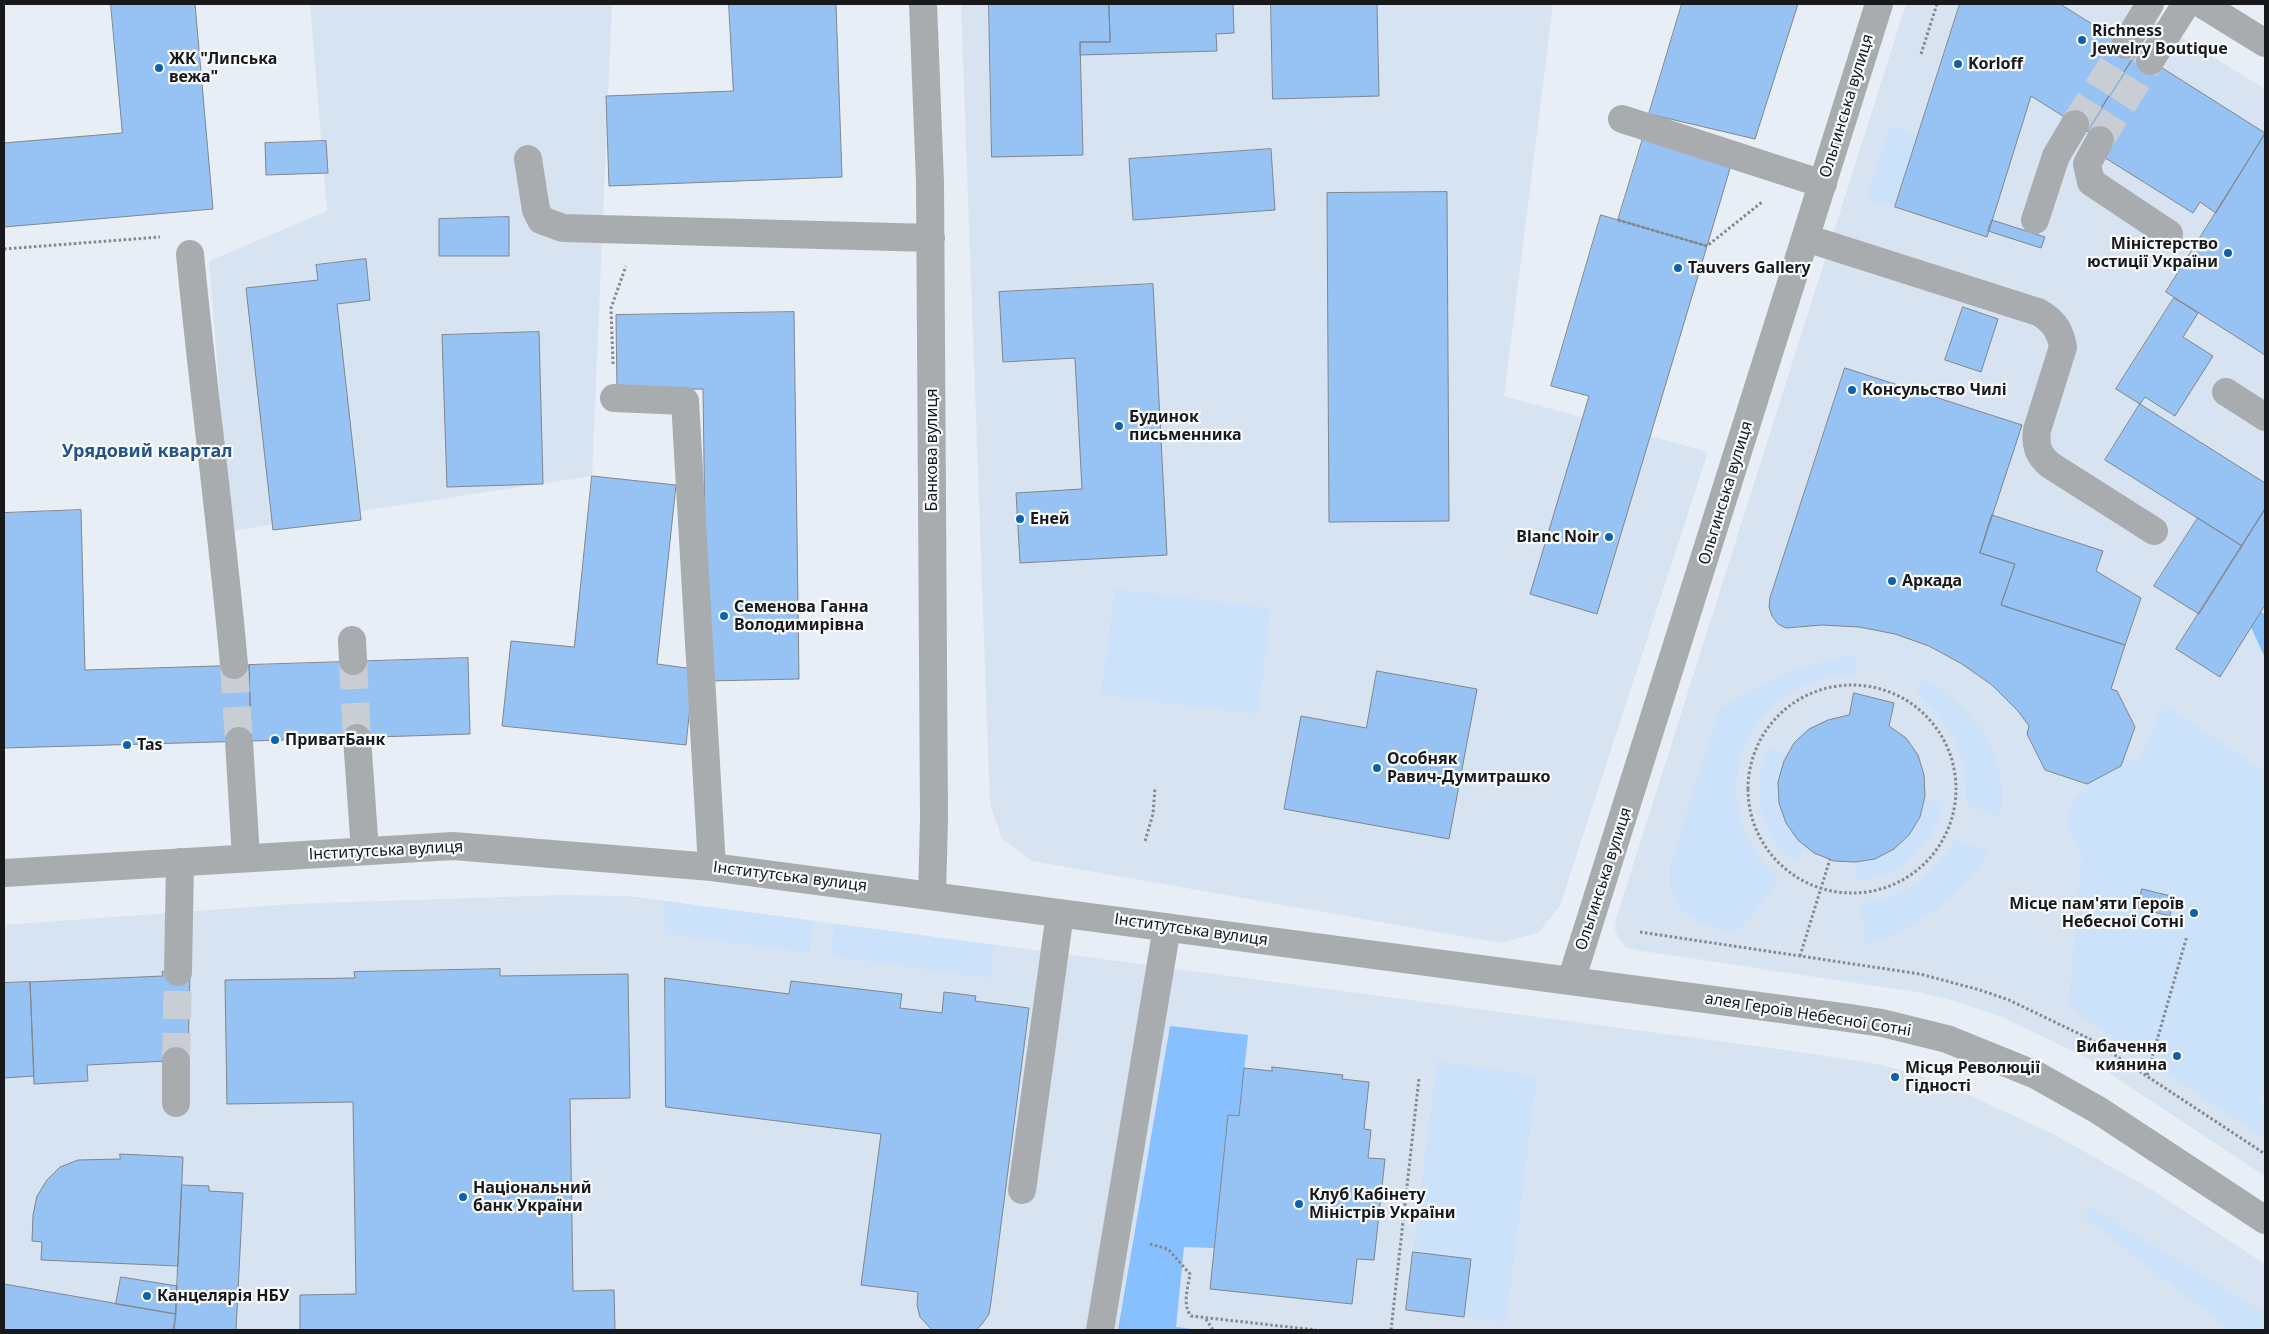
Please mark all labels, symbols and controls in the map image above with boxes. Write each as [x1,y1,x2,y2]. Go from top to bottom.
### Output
place label: Richness Jewelry Boutique [2092,21,2228,59]
street label: Ольгинська вулиця [1816,32,1878,180]
marker: Richness Jewelry Boutique [2076,34,2088,46]
place label: ЖК "Липська вежа" [169,49,277,87]
place label: Korloff [1968,54,2023,74]
marker: Korloff [1952,58,1964,70]
marker: ЖК "Липська вежа" [153,62,165,74]
place label: Міністерство юстиції України [2087,234,2218,272]
marker: Міністерство юстиції України [2222,247,2234,259]
place label: Tauvers Gallery [1688,258,1811,278]
marker: Tauvers Gallery [1672,262,1684,274]
place label: Консульство Чилі [1862,380,2007,400]
marker: Консульство Чилі [1846,384,1858,396]
street label: Банкова вулиця [922,389,942,511]
place label: Будинок письменника [1129,407,1242,445]
street label: Ольгинська вулиця [1695,419,1757,567]
marker: Будинок письменника [1113,420,1125,432]
district label: Урядовий квартал [62,441,232,463]
place label: Еней [1030,509,1070,529]
marker: Еней [1014,513,1026,525]
place label: Blanc Noir [1516,527,1599,547]
marker: Blanc Noir [1603,531,1615,543]
place label: Аркада [1902,571,1962,591]
marker: Аркада [1886,575,1898,587]
place label: Семенова Ганна Володимирівна [734,597,868,635]
marker: Семенова Ганна Володимирівна [718,610,730,622]
place label: ПриватБанк [285,730,385,750]
marker: ПриватБанк [269,734,281,746]
place label: Tas [137,735,163,755]
marker: Tas [121,739,133,751]
place label: Особняк Равич-Думитрашко [1387,749,1550,787]
marker: Особняк Равич-Думитрашко [1371,762,1383,774]
street label: Ольгинська вулиця [1572,805,1636,953]
street label: Інститутська вулиця [308,837,464,865]
street label: Інститутська вулиця [712,858,868,896]
place label: Місце пам'яти Героїв Небесної Сотні [2009,894,2184,932]
marker: Місце пам'яти Героїв Небесної Сотні [2188,907,2200,919]
street label: Інститутська вулиця [1113,910,1269,950]
street label: алея Героїв Небесної Сотні [1703,989,1913,1041]
place label: Вибачення киянина [2076,1037,2167,1075]
marker: Вибачення киянина [2171,1050,2183,1062]
place label: Місця Революції Гідності [1905,1058,2040,1096]
marker: Місця Революції Гідності [1889,1071,1901,1083]
place label: Національний банк України [473,1178,592,1216]
place label: Клуб Кабінету Міністрів України [1309,1185,1455,1223]
marker: Національний банк України [457,1191,469,1203]
marker: Клуб Кабінету Міністрів України [1293,1198,1305,1210]
place label: Канцелярія НБУ [157,1286,289,1306]
marker: Канцелярія НБУ [141,1290,153,1302]

